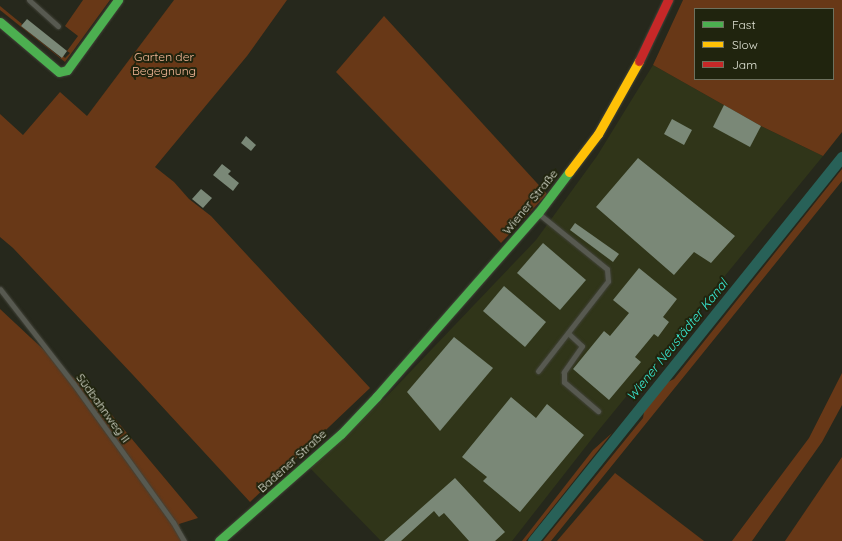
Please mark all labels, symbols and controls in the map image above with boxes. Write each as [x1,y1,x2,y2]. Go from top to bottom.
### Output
legend [694,8,834,80]
text: Fast [732,17,756,32]
text: Slow [732,37,758,52]
park label: Garten der Begegnung [132,50,196,78]
text: Jam [732,57,757,72]
street label: Wiener Straße [499,167,561,237]
water label: Wiener Neustädter Kanal [623,276,731,404]
street label: Südbahnweg II [73,371,133,445]
street label: Badener Straße [255,426,329,496]

